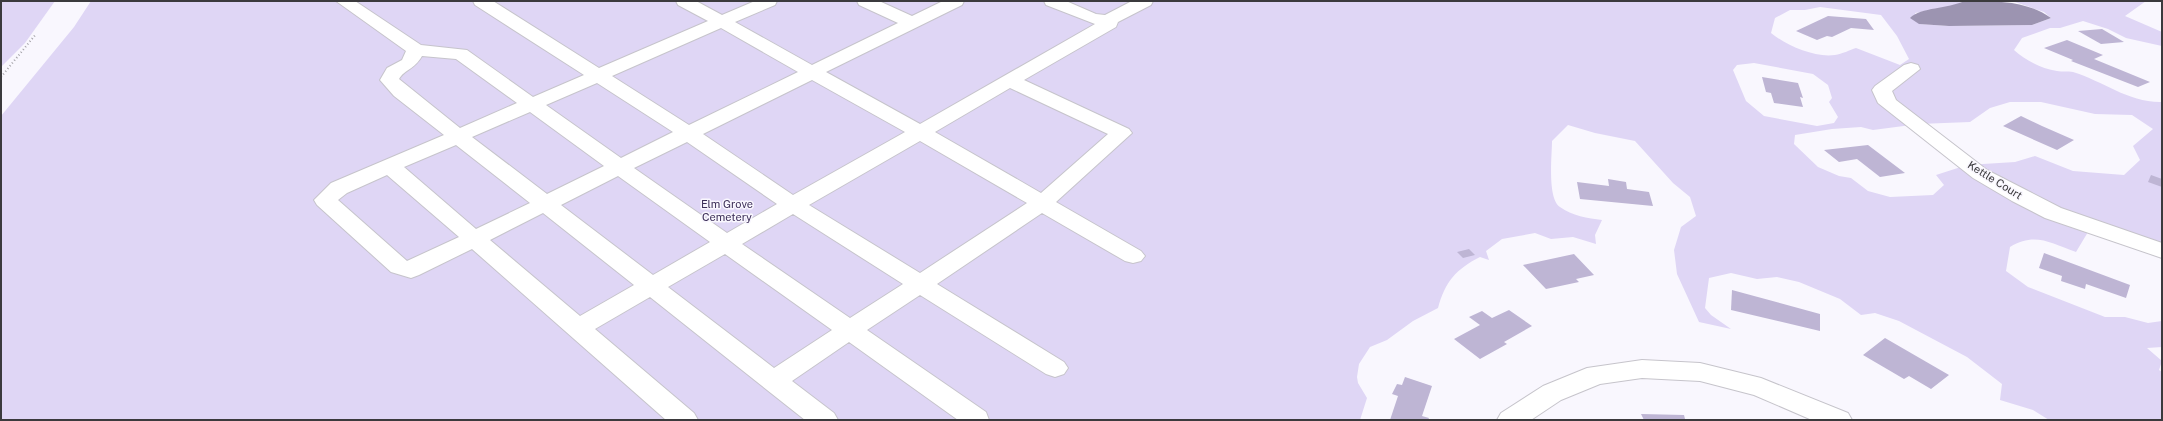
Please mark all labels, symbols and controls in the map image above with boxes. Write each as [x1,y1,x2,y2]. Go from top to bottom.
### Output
street label: Kettle Court [1966,159,2024,201]
park label: Elm Grove Cemetery [701,198,753,223]

